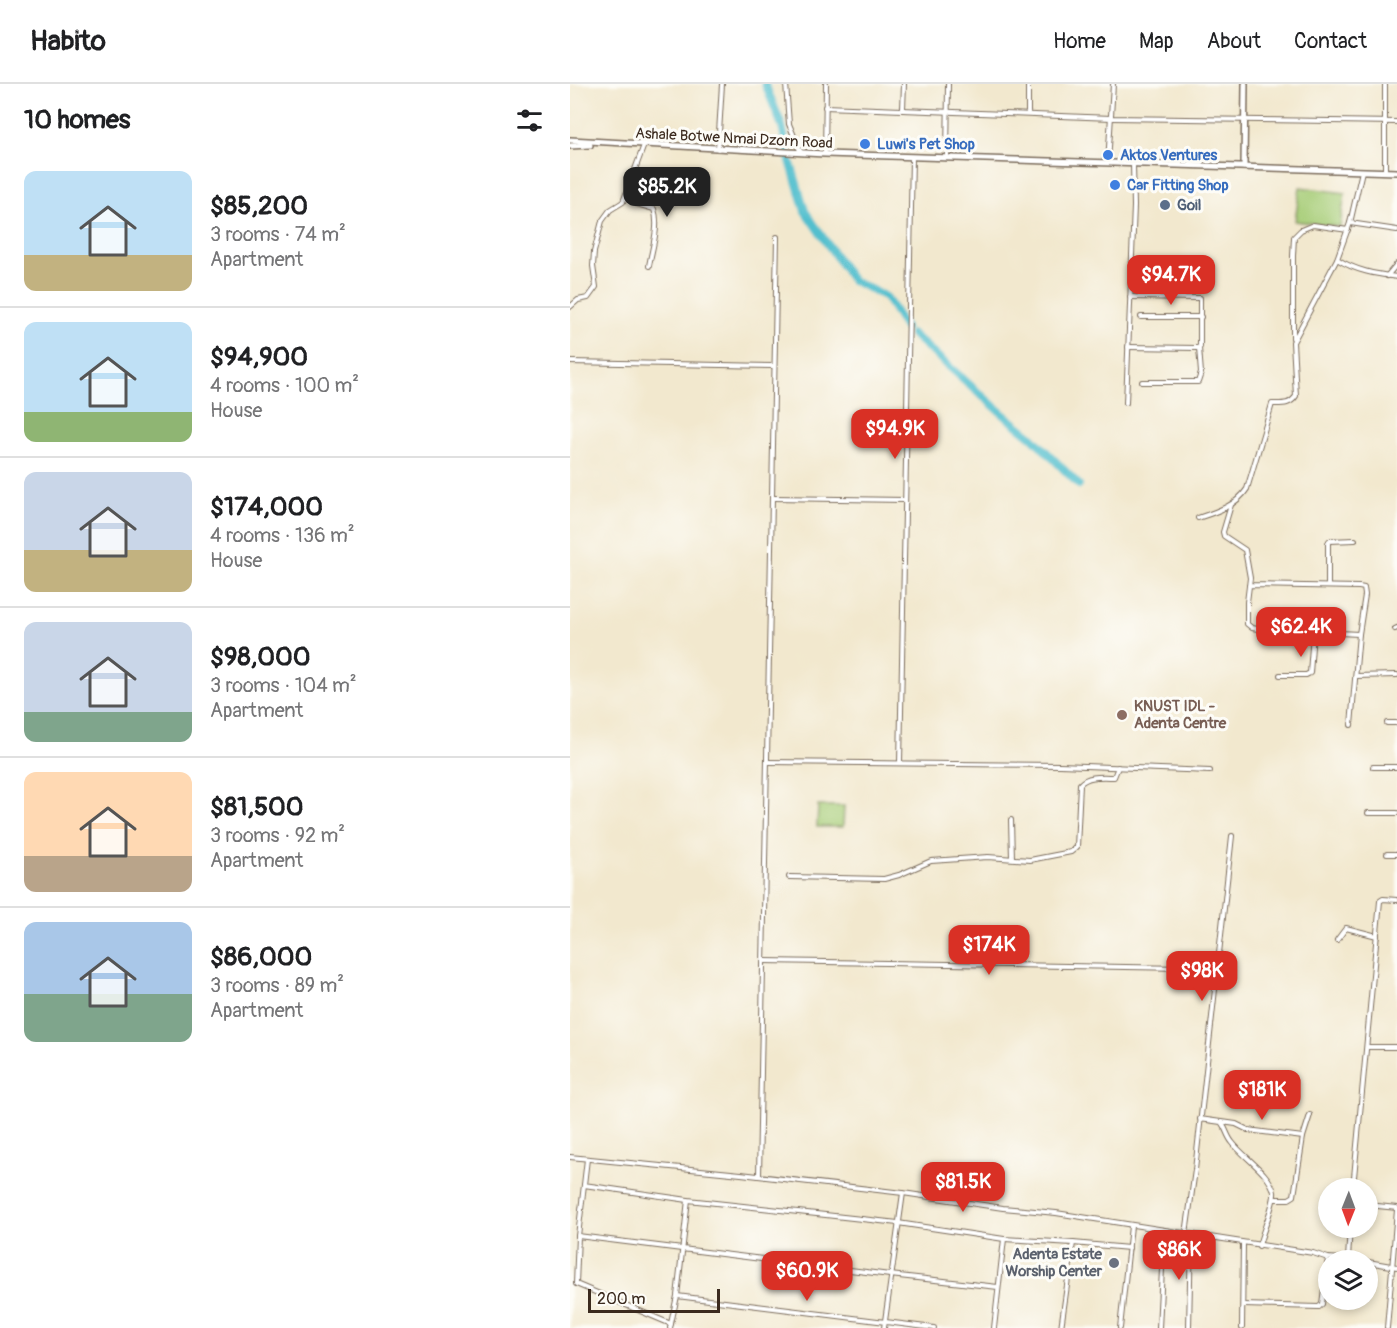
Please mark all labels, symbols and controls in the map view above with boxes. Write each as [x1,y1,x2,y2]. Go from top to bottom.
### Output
text: Habito [30,24,106,59]
text: Home [1053,28,1106,55]
text: Map [1139,28,1174,55]
text: About [1207,28,1261,55]
text: Contact [1294,28,1367,55]
text: 10 homes [24,104,130,136]
icon: filters [513,104,546,137]
street label: Ashale Botwe Nmai Dzorn Road [635,124,833,153]
place label: Luwi's Pet Shop [877,135,975,154]
marker: Luwi's Pet Shop [858,137,872,151]
place label: Aktos Ventures [1120,146,1218,165]
marker: Aktos Ventures [1101,148,1115,162]
pin: $85.2K [618,167,716,218]
text: $85.2K [637,174,697,199]
place label: Car Fitting Shop [1127,176,1229,195]
marker: Car Fitting Shop [1108,178,1122,192]
text: $85,200 [210,190,308,222]
icon: home [72,195,144,267]
place label: Goil [1177,196,1201,215]
marker: Goil [1158,198,1172,212]
text: 3 rooms · 74 m² [210,222,346,247]
text: Apartment [210,247,303,272]
pin: $94.7K [1122,255,1220,306]
text: $94.7K [1141,262,1201,287]
text: $94,900 [210,341,308,373]
icon: home [72,346,144,418]
text: 4 rooms · 100 m² [210,373,359,398]
text: House [210,398,262,423]
pin: $94.9K [846,409,944,460]
text: $94.9K [865,416,925,441]
text: $174,000 [210,491,323,523]
icon: home [72,496,144,568]
text: 4 rooms · 136 m² [210,523,355,548]
text: House [210,548,262,573]
pin: $62.4K [1252,607,1350,658]
text: $62.4K [1270,614,1332,639]
text: $98,000 [210,641,310,673]
icon: home [72,646,144,718]
text: 3 rooms · 104 m² [210,673,357,698]
place label: KNUST IDL - Adenta Centre [1134,697,1227,733]
text: Apartment [210,698,303,723]
marker: KNUST IDL - Adenta Centre [1115,708,1129,722]
text: $81,500 [210,791,304,823]
icon: home [72,796,144,868]
text: 3 rooms · 92 m² [210,823,345,848]
text: Apartment [210,848,303,873]
pin: $174K [947,925,1031,976]
text: $174K [963,932,1015,957]
text: $86,000 [210,941,312,973]
icon: home [72,946,144,1018]
pin: $98K [1166,951,1238,1002]
text: $98K [1180,958,1224,983]
text: 3 rooms · 89 m² [210,973,344,998]
text: Apartment [210,998,303,1023]
pin: $181K [1220,1070,1304,1121]
text: $181K [1238,1077,1286,1102]
pin: $81.5K [914,1162,1012,1213]
text: $81.5K [935,1169,991,1194]
north arrow [1318,1178,1378,1238]
map controls [1318,1178,1378,1310]
pin: $86K [1143,1230,1215,1281]
text: $86K [1157,1237,1201,1262]
place label: Adenta Estate Worship Center [1005,1245,1103,1281]
button: layers [1318,1250,1378,1310]
pin: $60.9K [758,1251,856,1302]
marker: Adenta Estate Worship Center [1107,1256,1121,1270]
text: $60.9K [776,1258,838,1283]
scale bar [588,1286,720,1314]
text: 200 m [597,1289,645,1309]

